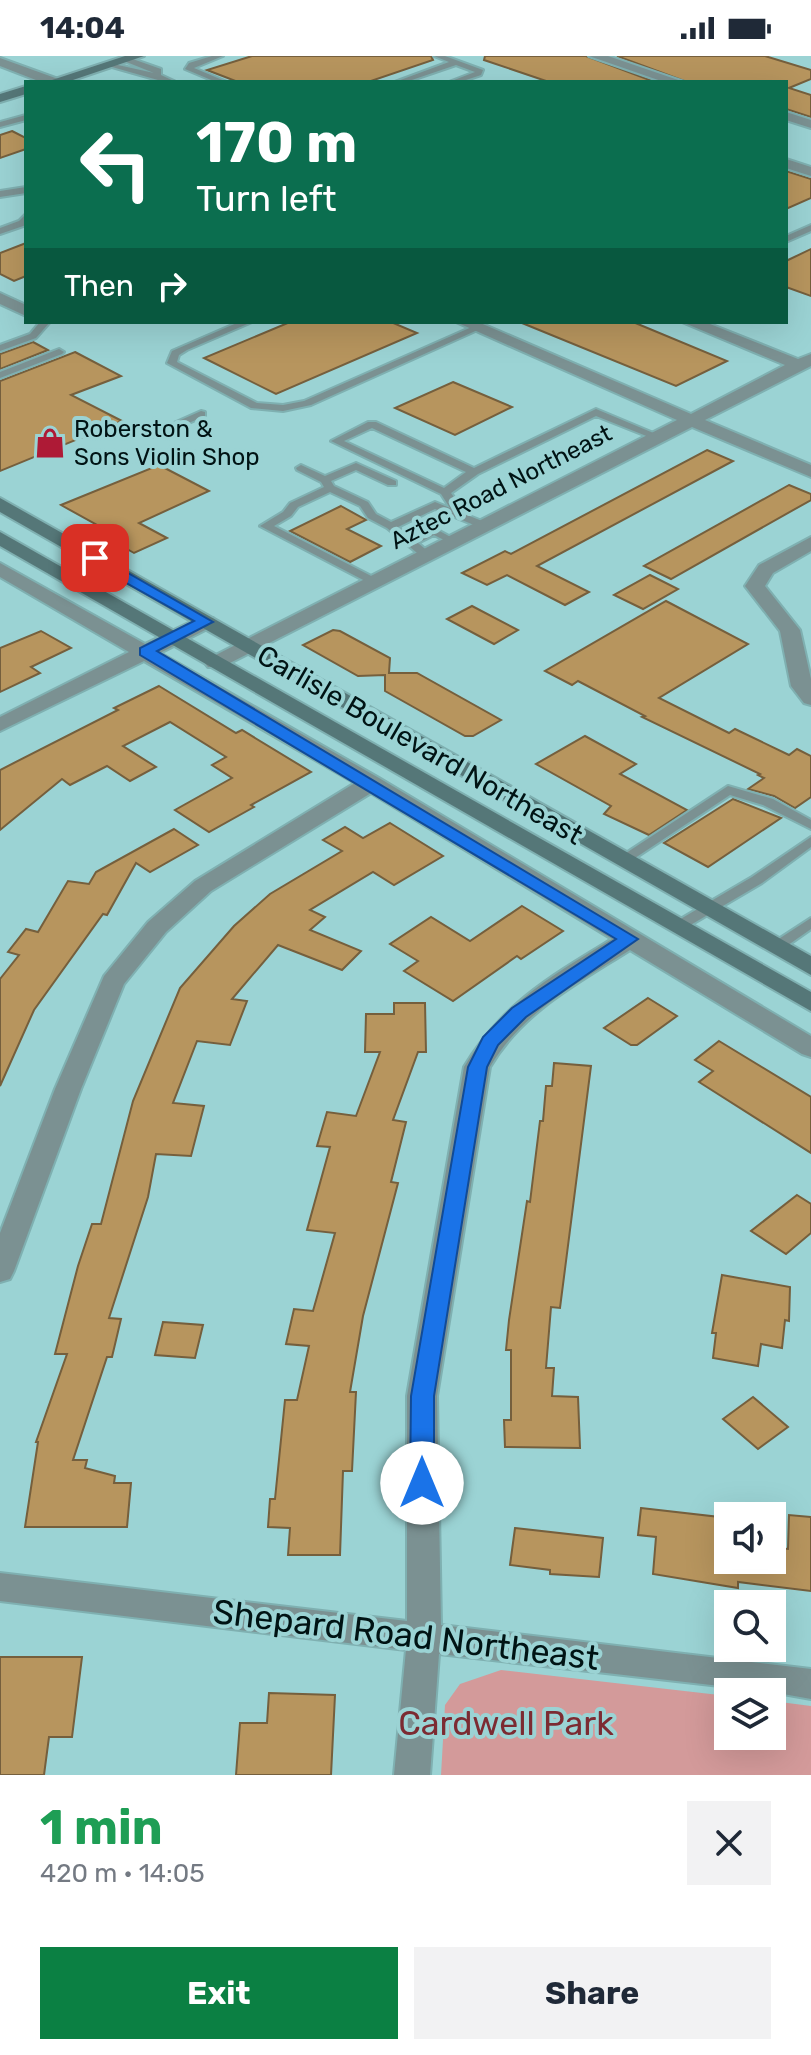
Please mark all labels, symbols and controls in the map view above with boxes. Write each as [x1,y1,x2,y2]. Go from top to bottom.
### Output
text: 14:04 [40,10,125,46]
text: 170 m [196,110,357,176]
icon: left [64,112,168,216]
text: Turn left [196,177,337,220]
icon: right [150,264,194,308]
text: Then [64,268,134,304]
place label: Roberston & Sons Violin Shop [74,415,260,471]
street label: Aztec Road Northeast [386,419,616,555]
shop icon: Roberston & Sons Violin Shop [33,426,67,460]
pin [61,524,129,592]
icon: arrive [73,536,117,580]
street label: Carlisle Boulevard Northeast [251,638,589,852]
position arrow [380,1441,464,1525]
map controls [714,1502,786,1750]
button: sound [714,1502,786,1574]
button: search [714,1590,786,1662]
street label: Shepard Road Northeast [211,1591,601,1679]
button: layers [714,1678,786,1750]
park label: Cardwell Park [398,1703,614,1744]
text: 1 min [40,1799,163,1856]
button: close [687,1801,771,1885]
text: 420 m · 14:05 [40,1858,205,1889]
button: Exit [40,1947,398,2039]
button: Share [414,1947,771,2039]

